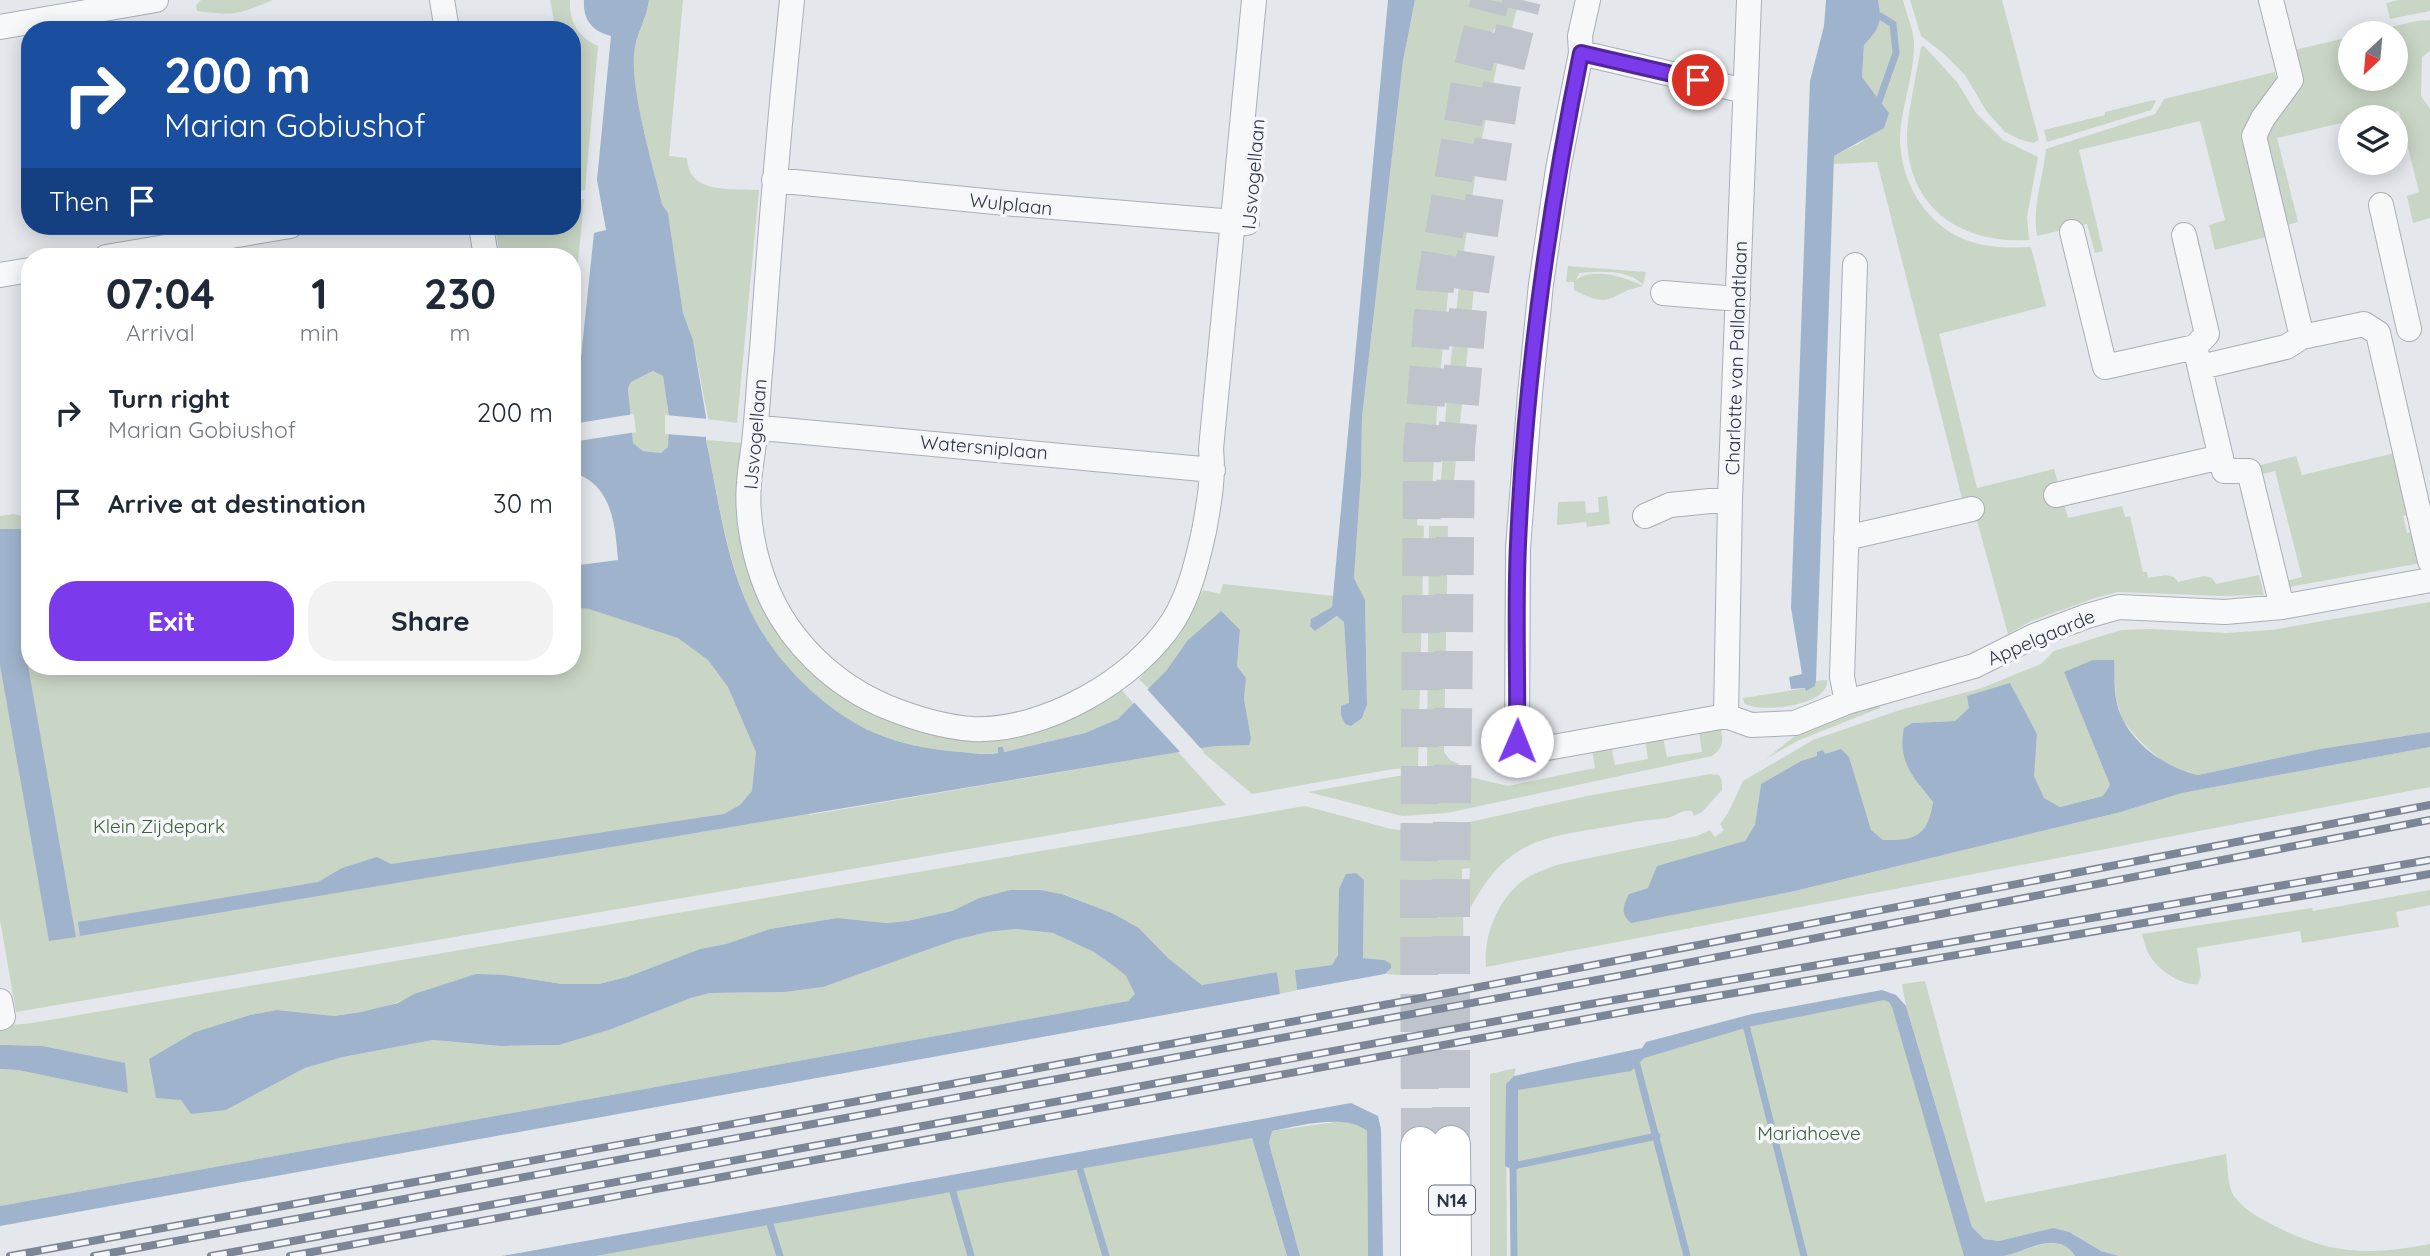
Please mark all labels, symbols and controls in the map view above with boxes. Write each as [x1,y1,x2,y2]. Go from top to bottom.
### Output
north arrow [2338,21,2408,91]
map controls [2338,21,2408,175]
text: 200 m [164,44,311,105]
icon: right [49,49,140,140]
pin [1668,50,1728,110]
icon: arrive [1679,61,1717,99]
text: Marian Gobiushof [164,105,426,145]
button: layers [2338,105,2408,175]
street label: IJsvogellaan [1236,118,1270,230]
icon: arrive [123,182,161,220]
text: Then [49,185,109,218]
street label: Wulplaan [968,188,1054,220]
street label: Charlotte van Pallandtlaan [1720,240,1752,476]
text: 07:04 [106,267,215,320]
text: 1 [311,267,328,320]
text: 230 [424,267,496,320]
text: Arrival [126,318,195,347]
text: min [300,318,339,347]
text: m [449,318,470,347]
street label: IJsvogellaan [738,378,772,490]
text: Turn right [108,382,230,415]
icon: right [49,394,87,432]
text: 200 m [477,396,553,429]
text: Marian Gobiushof [108,415,296,444]
street label: Watersniplaan [919,429,1049,465]
icon: arrive [49,485,87,523]
text: Arrive at destination [108,487,366,520]
text: 30 m [493,487,553,520]
button: Exit [49,581,294,661]
button: Share [308,581,553,661]
street label: Appelgaarde [1984,604,2098,670]
position arrow [1480,704,1554,778]
park label: Klein Zijdepark [93,814,225,838]
park label: Mariahoeve [1757,1121,1861,1145]
road number: N14 [1429,1185,1475,1214]

